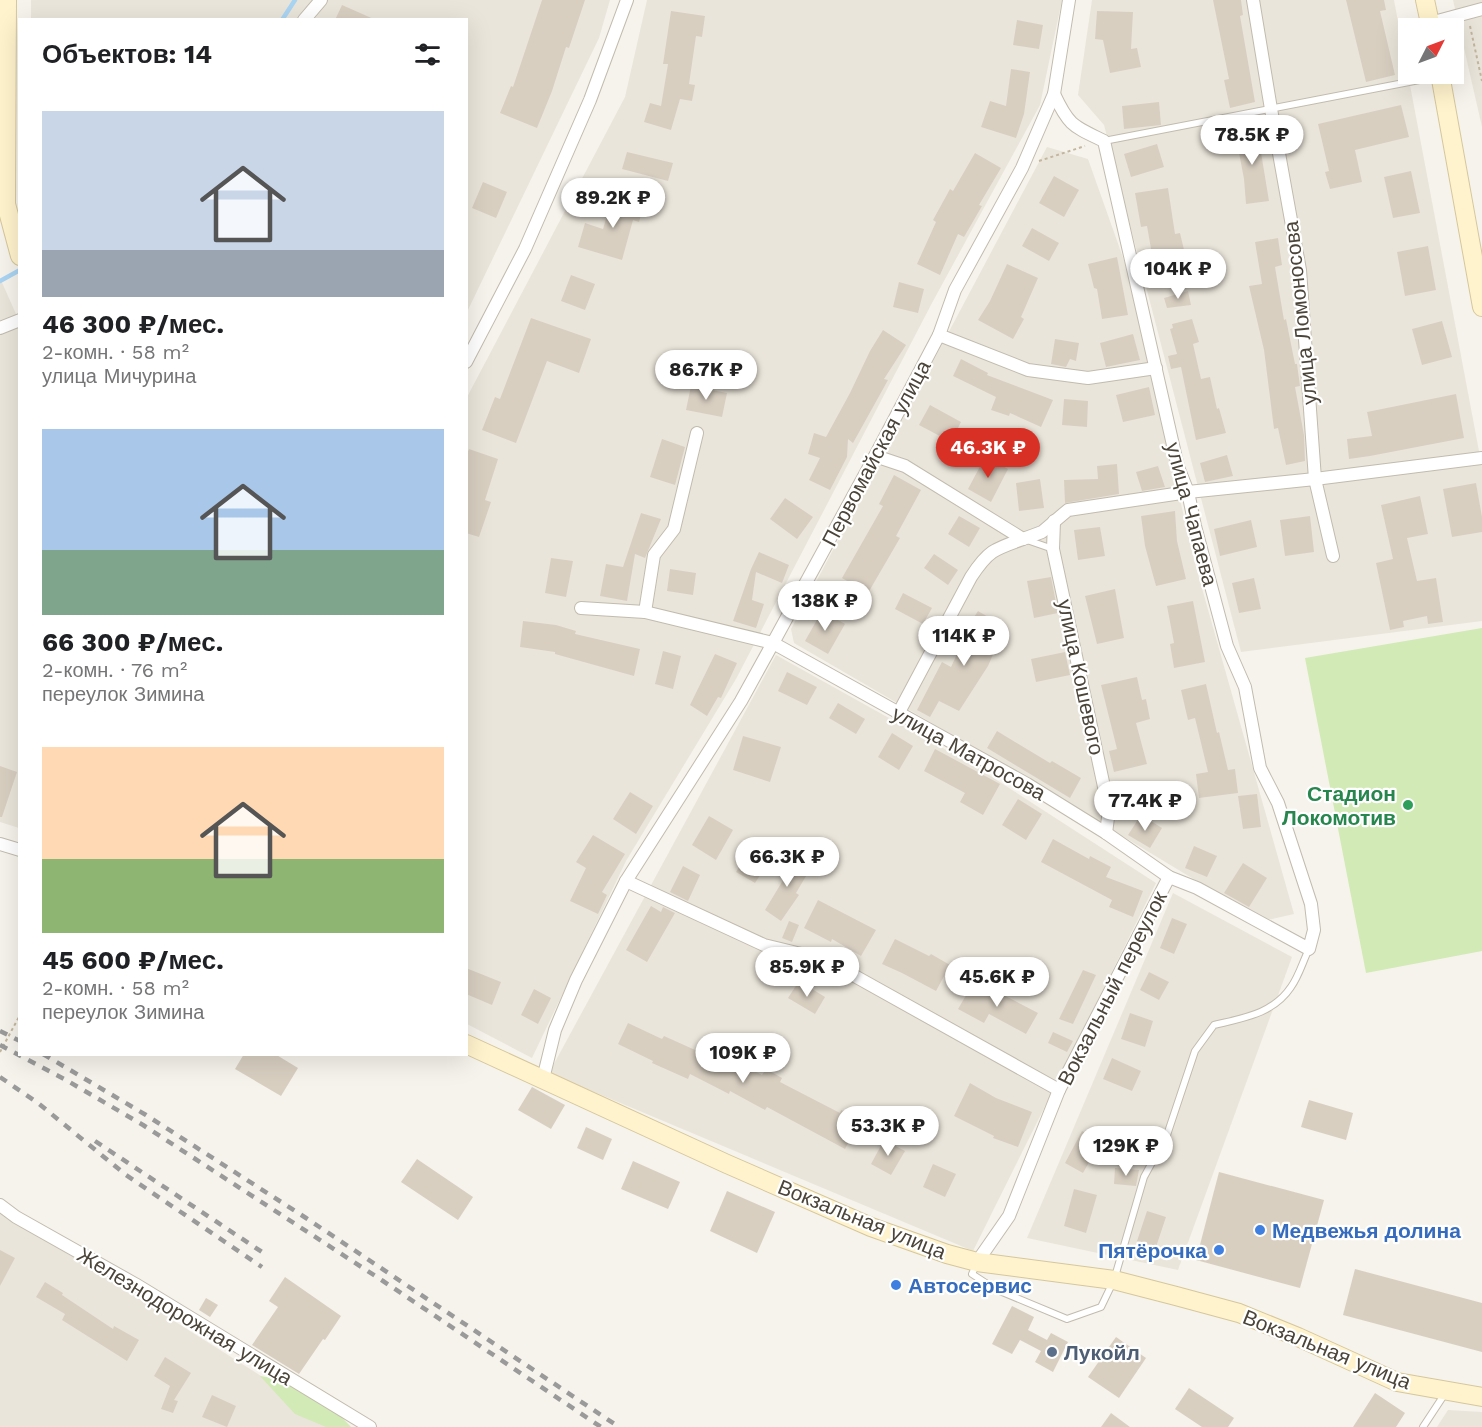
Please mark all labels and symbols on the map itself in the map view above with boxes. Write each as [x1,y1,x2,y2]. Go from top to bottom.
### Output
north arrow [1398,18,1464,84]
pin: 78.5K ₽ [1197,115,1307,166]
pin: 89.2K ₽ [558,178,668,229]
street label: улица Ломоносова [1278,220,1322,406]
pin: 104K ₽ [1129,249,1227,300]
pin: 86.7K ₽ [651,350,761,401]
street label: Первомайская улица [816,355,936,550]
pin: 46.3K ₽ [933,428,1043,479]
street label: улица Чапаева [1161,439,1223,589]
pin: 138K ₽ [776,581,874,632]
street label: улица Кошевого [1052,597,1110,757]
pin: 114K ₽ [915,616,1013,667]
street label: улица Матросова [888,700,1050,806]
pin: 77.4K ₽ [1090,781,1200,832]
place label: Стадион Локомотив [1282,781,1396,830]
marker: Стадион Локомотив [1401,798,1415,812]
pin: 66.3K ₽ [732,837,842,888]
street label: Вокзальный переулок [1052,886,1172,1089]
pin: 85.9K ₽ [752,947,862,998]
pin: 45.6K ₽ [942,957,1052,1008]
pin: 109K ₽ [694,1033,792,1084]
pin: 53.3K ₽ [833,1106,943,1157]
pin: 129K ₽ [1077,1126,1175,1177]
street label: Вокзальная улица [774,1174,950,1264]
place label: Медвежья долина [1272,1218,1461,1243]
marker: Медвежья долина [1253,1223,1267,1237]
place label: Пятёрочка [1098,1238,1207,1263]
street label: Железнодорожная улица [73,1242,297,1390]
marker: Пятёрочка [1212,1243,1226,1257]
place label: Автосервис [908,1273,1032,1298]
marker: Автосервис [889,1278,903,1292]
street label: Вокзальная улица [1239,1304,1415,1394]
place label: Лукойл [1064,1340,1140,1365]
marker: Лукойл [1045,1345,1059,1359]

